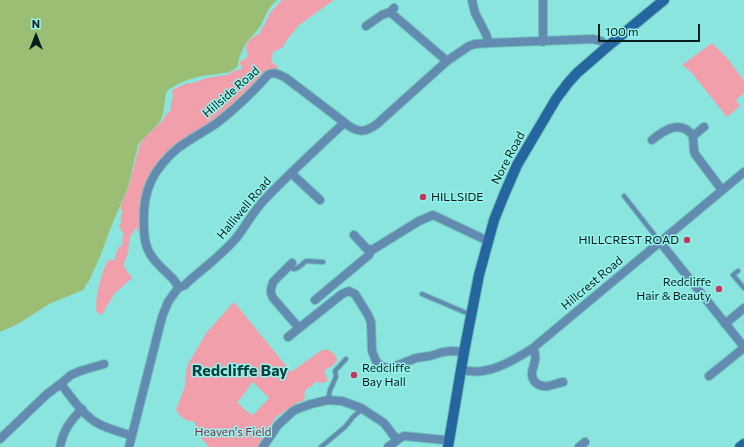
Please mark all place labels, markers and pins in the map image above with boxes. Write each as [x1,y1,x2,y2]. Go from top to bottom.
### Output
place label: HILLSIDE [431,190,483,204]
marker: HILLSIDE [418,192,428,202]
place label: HILLCREST ROAD [578,233,679,247]
marker: HILLCREST ROAD [682,235,692,245]
place label: Redcliffe Hair & Beauty [636,275,711,303]
marker: Redcliffe Hair & Beauty [714,284,724,294]
place label: Redcliffe Bay Hall [362,361,410,389]
marker: Redcliffe Bay Hall [349,370,359,380]

